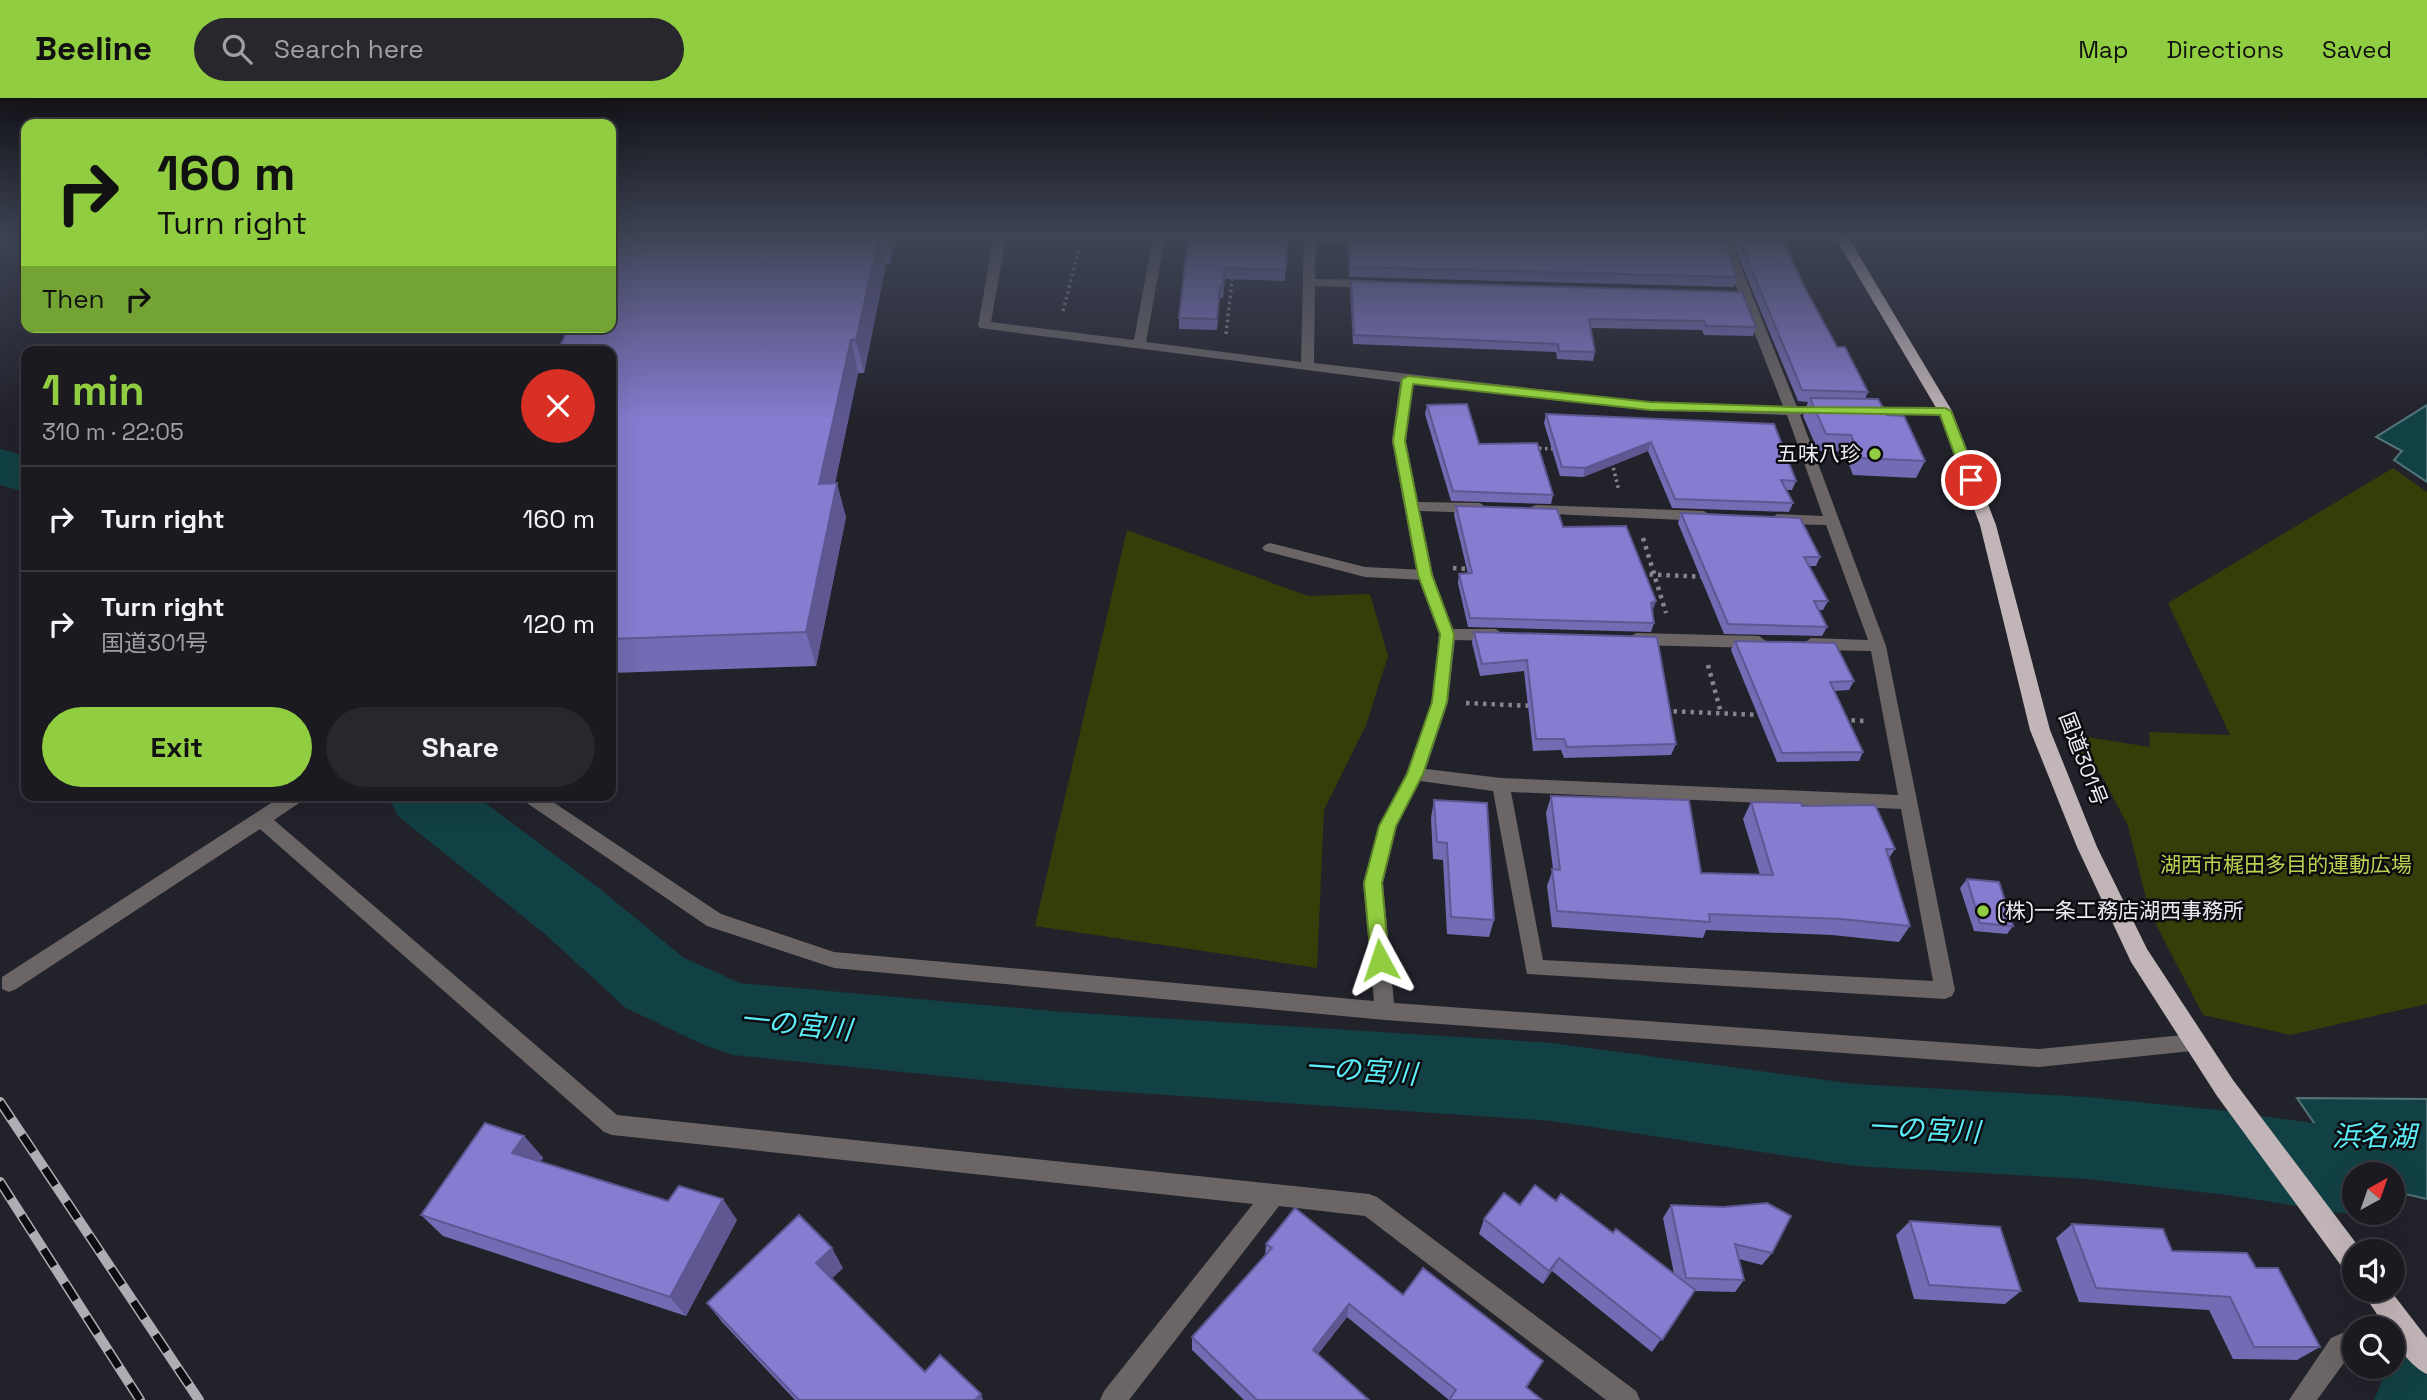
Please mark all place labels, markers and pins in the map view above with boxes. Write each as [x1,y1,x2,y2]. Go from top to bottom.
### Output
place label: 五味八珍 [1777,440,1861,467]
marker: 五味八珍 [1867,446,1883,462]
pin [1941,450,2001,510]
place label: (株)一条工務店湖西事務所 [1997,897,2244,924]
marker: (株)一条工務店湖西事務所 [1975,903,1991,919]

